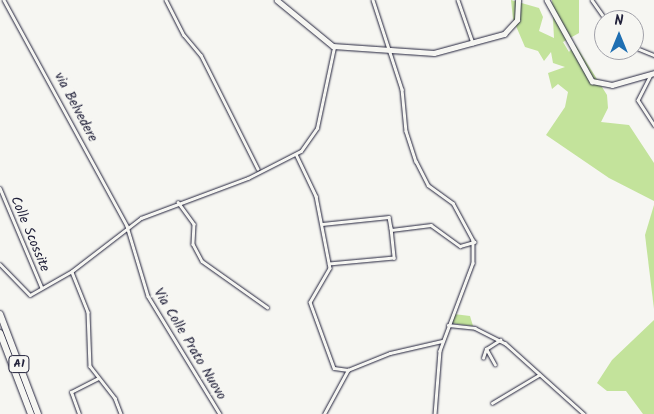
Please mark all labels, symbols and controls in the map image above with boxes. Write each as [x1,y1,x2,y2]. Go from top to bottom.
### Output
north arrow [594,10,644,60]
text: N [615,10,623,32]
street label: via Belvedere [51,69,101,145]
street label: Colle Scossite [7,194,53,274]
street label: Via Colle Prato Nuovo [150,285,230,403]
road number: A1 [8,354,30,374]

